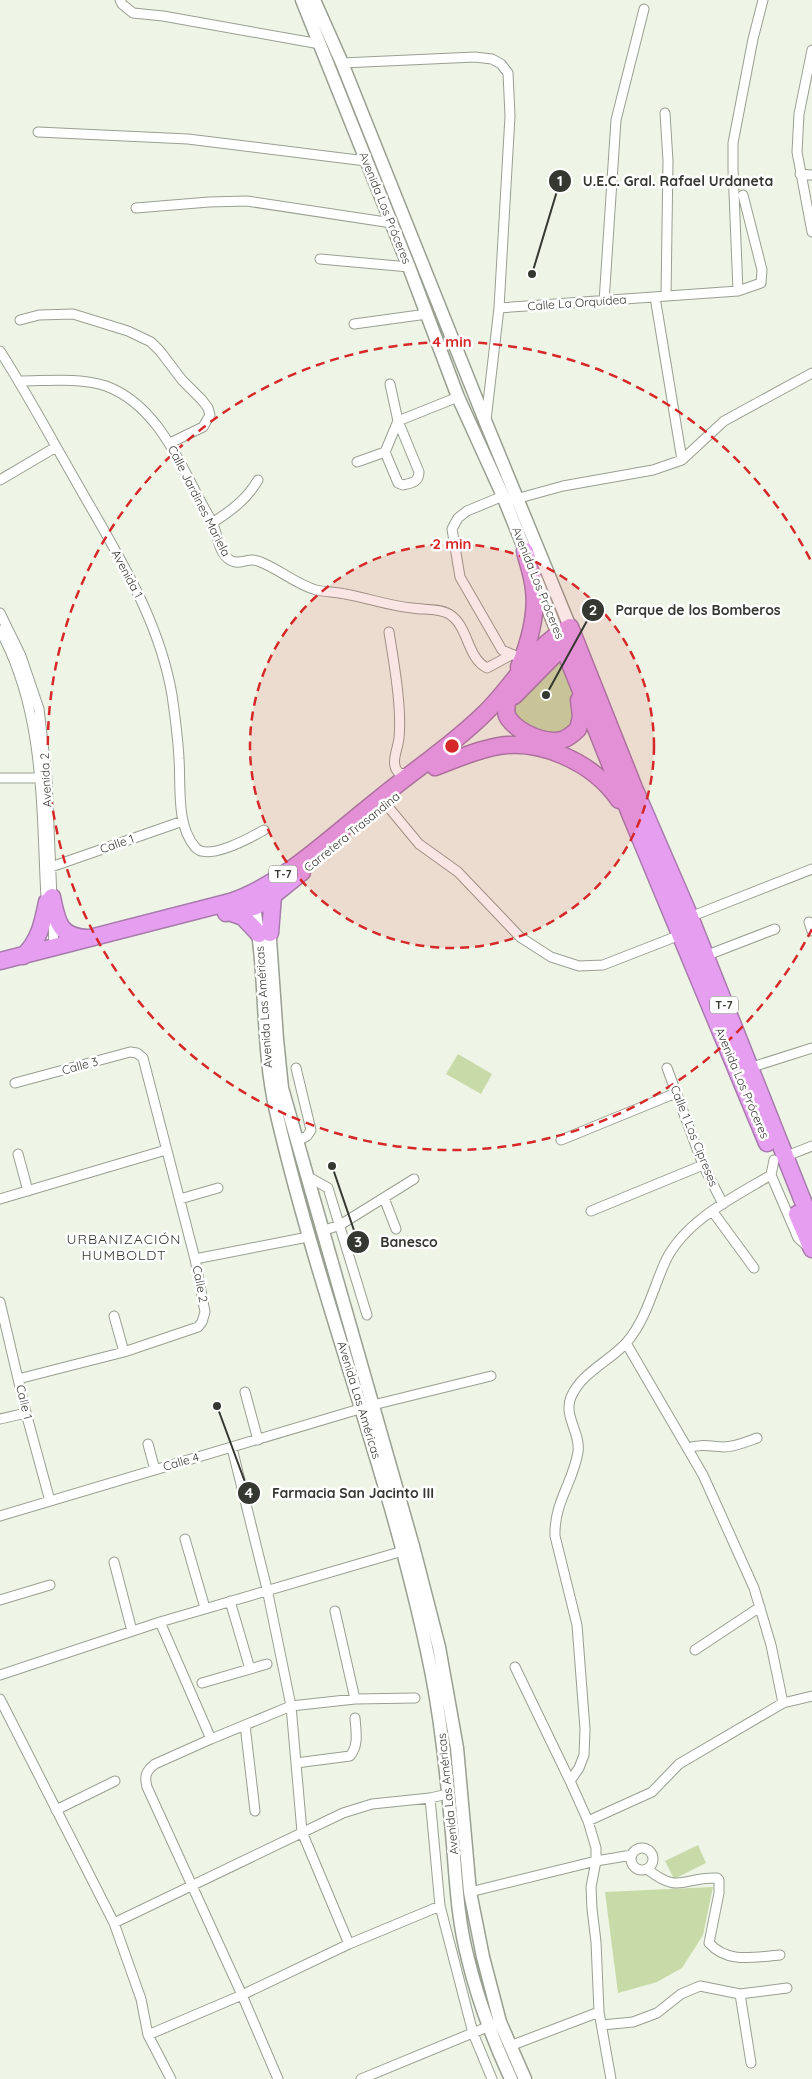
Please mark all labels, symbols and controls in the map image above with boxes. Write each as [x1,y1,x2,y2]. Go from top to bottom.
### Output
street label: Avenida Los Próceres [356,150,415,266]
callout: U.E.C. Gral. Rafael Urdaneta [547,166,783,195]
text: 1 [557,171,563,190]
text: U.E.C. Gral. Rafael Urdaneta [583,172,773,190]
street label: Calle La Orquídea [527,292,627,313]
text: 4 min [432,332,472,351]
street label: Calle Jardines Mariela [165,443,234,559]
street label: Avenida Los Próceres [509,525,568,641]
text: 2 min [432,534,472,553]
street label: Avenida 1 [109,547,146,600]
callout: Parque de los Bomberos [581,595,791,624]
text: 2 [589,600,597,619]
text: Parque de los Bomberos [615,601,781,619]
centre of rings [443,737,461,755]
street label: Avenida 2 [37,752,54,808]
street label: Carretera Trasandina [301,788,403,875]
street label: Calle 1 [98,831,136,856]
road number: T-7 [269,866,297,882]
street label: Avenida Las Américas [252,945,275,1069]
road number: T-7 [710,996,738,1014]
street label: Avenida Los Próceres [712,1025,773,1141]
street label: Calle 3 [60,1054,100,1078]
street label: Calle 1 Los Cipreses [667,1083,722,1189]
callout: Banesco [345,1227,447,1256]
district label: URBANIZACIÓN HUMBOLDT [67,1230,181,1264]
text: 3 [354,1232,362,1251]
text: Banesco [380,1233,438,1251]
street label: Calle 2 [190,1264,211,1304]
street label: Avenida Las Américas [334,1339,385,1461]
street label: Calle 1 [13,1383,36,1421]
street label: Calle 4 [161,1449,201,1474]
callout: Farmacia San Jacinto III [237,1479,444,1508]
text: 4 [245,1483,254,1502]
text: Farmacia San Jacinto III [272,1484,434,1502]
street label: Avenida Las Américas [434,1732,461,1856]

